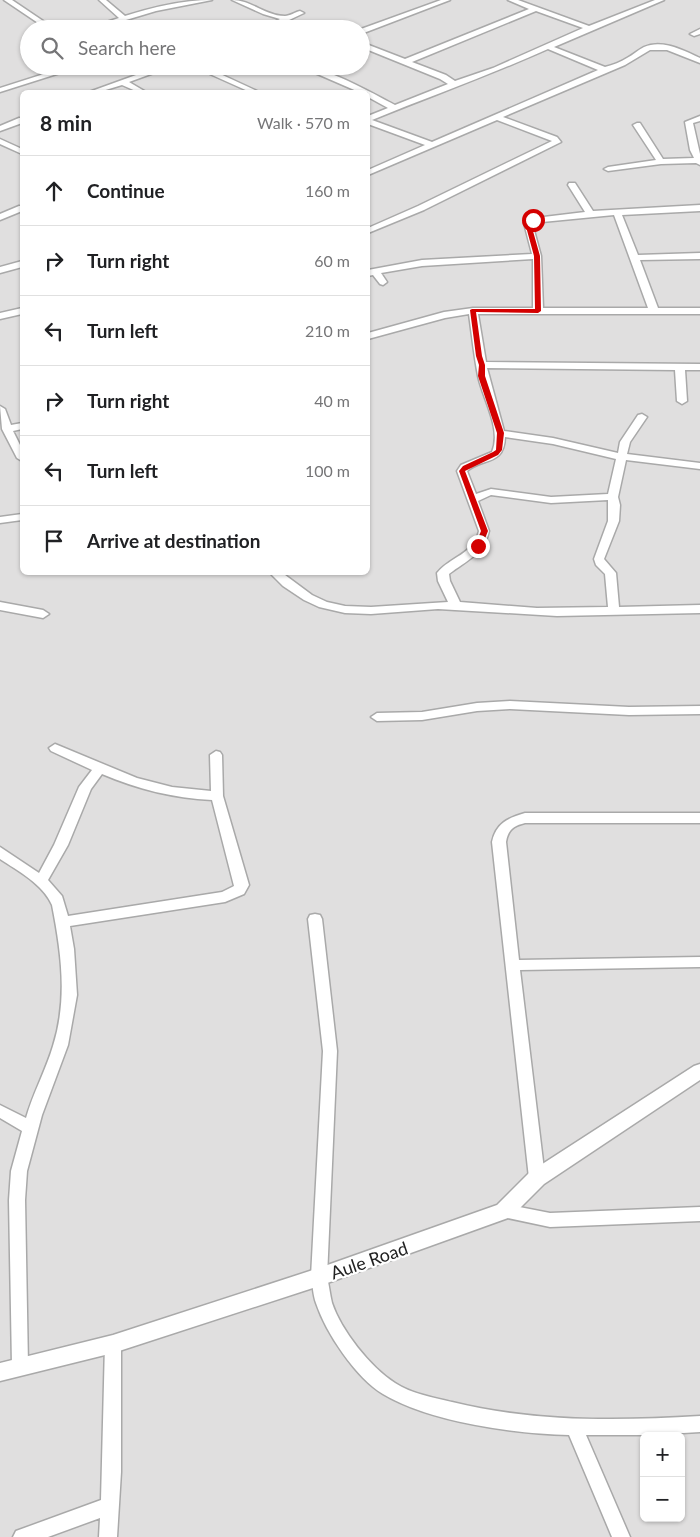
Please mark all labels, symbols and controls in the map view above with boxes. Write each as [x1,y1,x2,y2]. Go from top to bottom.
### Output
search box [20,20,370,75]
icon: search [38,34,66,62]
text: Search here [78,36,176,59]
text: 8 min [40,110,92,135]
text: Walk · 570 m [257,113,350,132]
icon: ahead [40,177,68,205]
text: Continue [87,179,165,202]
text: 160 m [305,181,350,200]
route start [522,209,545,232]
icon: right [40,247,68,275]
text: Turn right [87,249,169,272]
text: 60 m [314,251,350,270]
icon: left [40,317,68,345]
text: Turn left [87,319,158,342]
text: 210 m [305,321,350,340]
icon: right [40,387,68,415]
text: Turn right [87,389,169,412]
text: 40 m [314,391,350,410]
icon: left [40,457,68,485]
text: Turn left [87,459,158,482]
text: 100 m [305,461,350,480]
icon: arrive [40,527,68,555]
text: Arrive at destination [87,529,260,552]
route end [467,535,490,558]
street label: Aule Road [327,1237,411,1283]
map controls [640,1432,685,1522]
button: + [640,1432,685,1477]
button: − [640,1477,685,1522]

